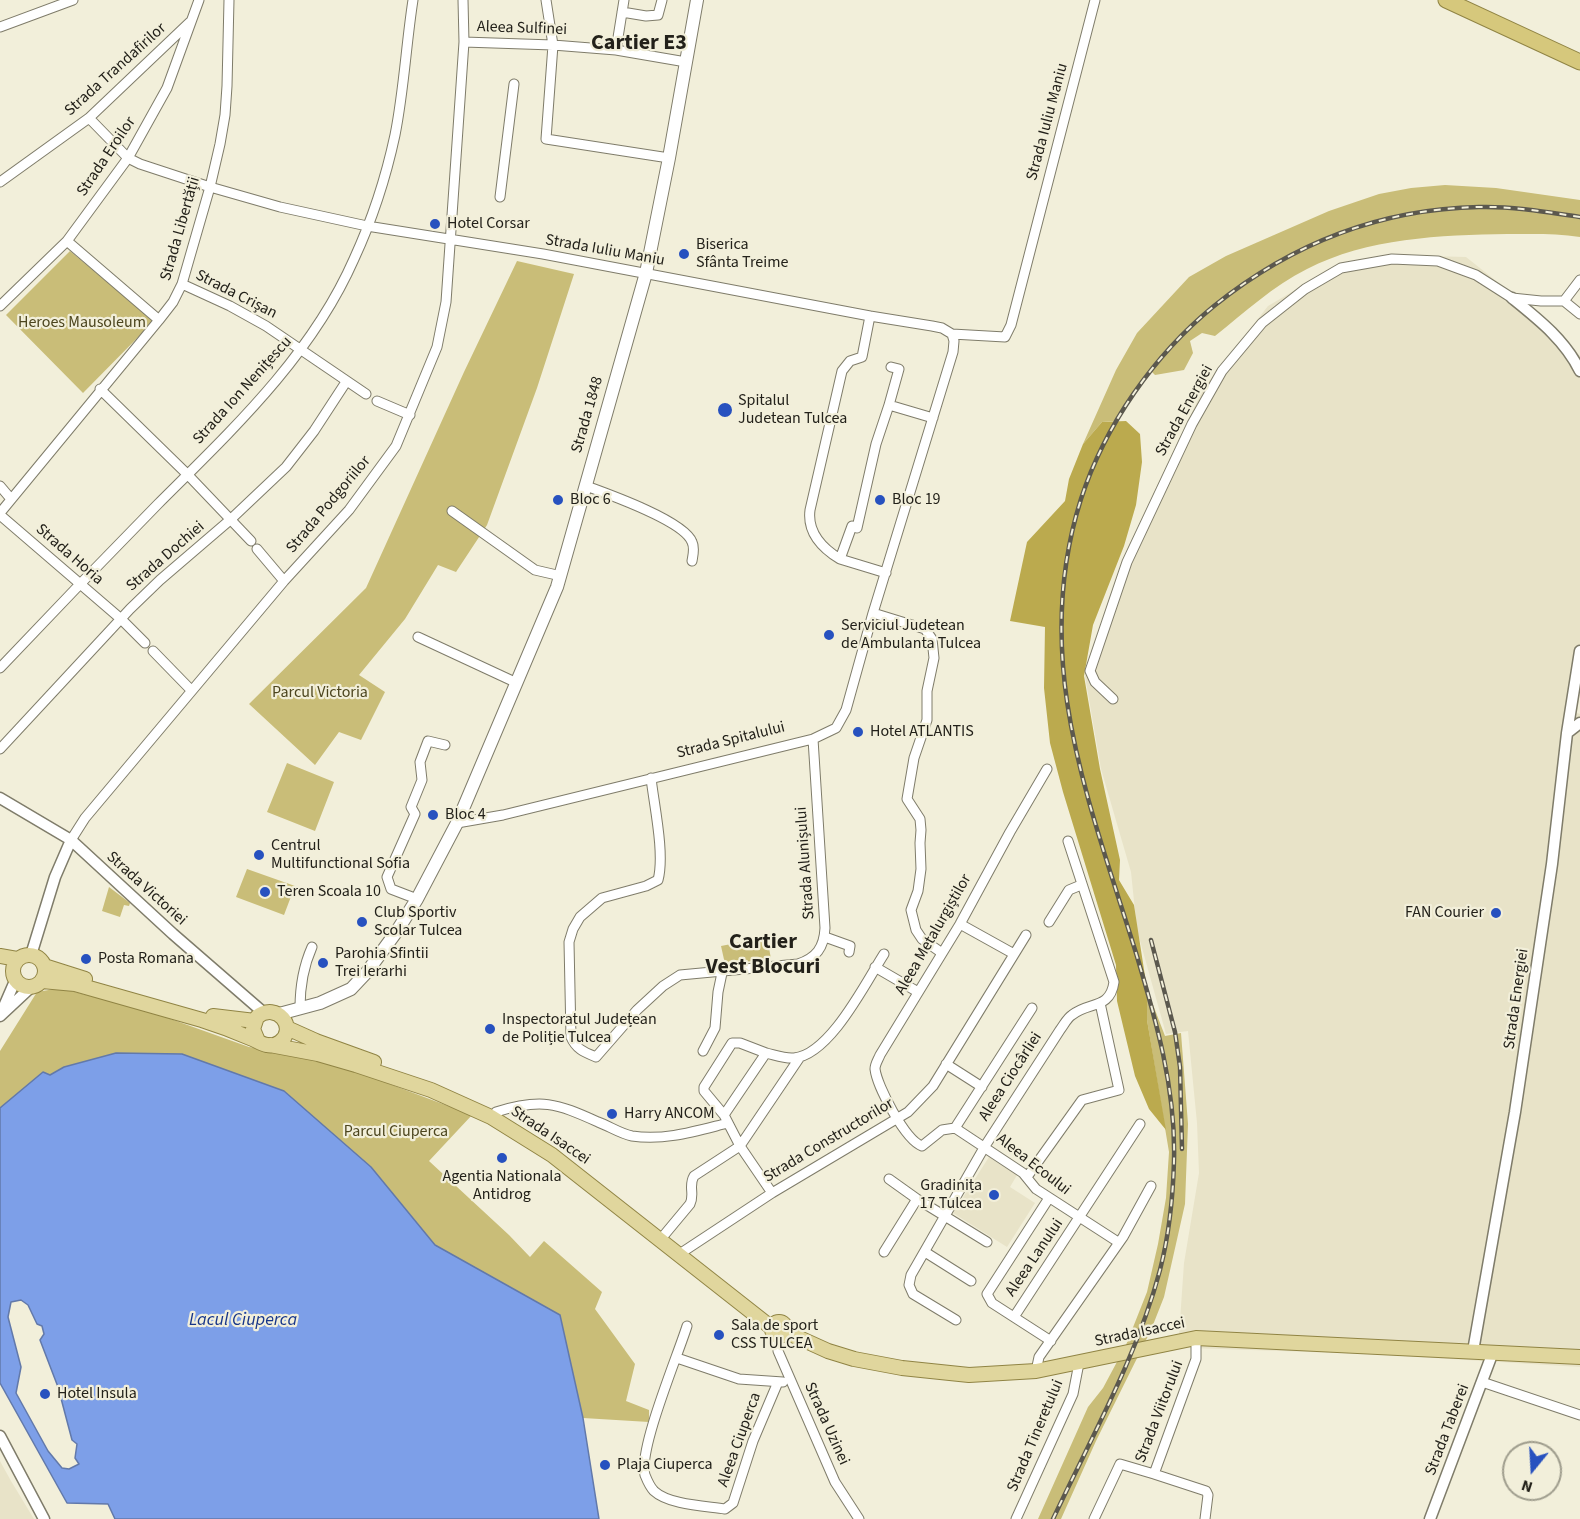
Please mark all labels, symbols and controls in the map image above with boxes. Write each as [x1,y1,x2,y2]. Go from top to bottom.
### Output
street label: Aleea Sulfinei [477,18,567,40]
street label: Strada Trandafirilor [61,19,171,121]
district label: Cartier E3 [591,31,687,57]
street label: Strada Iuliu Maniu [1023,61,1073,183]
street label: Strada Eroilor [73,114,141,200]
street label: Strada Libertății [157,175,205,283]
place label: Hotel Corsar [447,214,530,234]
marker: Hotel Corsar [428,217,442,231]
street label: Strada Iuliu Maniu [544,231,666,271]
place label: Biserica Sfânta Treime [696,235,788,273]
marker: Biserica Sfânta Treime [677,247,691,261]
street label: Strada Crișan [192,266,280,324]
park label: Heroes Mausoleum [18,313,146,333]
street label: Strada Ion Nenițescu [189,333,297,449]
street label: Strada Energiei [1152,362,1218,460]
street label: Strada 1848 [568,374,608,456]
place label: Spitalul Judetean Tulcea [738,391,847,429]
marker: Spitalul Judetean Tulcea [716,401,734,419]
street label: Strada Podgoriilor [283,452,375,558]
place label: Bloc 6 [570,490,611,510]
place label: Bloc 19 [892,490,941,510]
marker: Bloc 6 [551,493,565,507]
marker: Bloc 19 [873,493,887,507]
street label: Strada Dochiei [123,518,209,596]
street label: Strada Horia [31,520,107,590]
place label: Serviciul Judetean de Ambulanta Tulcea [841,616,981,654]
marker: Serviciul Judetean de Ambulanta Tulcea [822,628,836,642]
park label: Parcul Victoria [272,683,368,703]
street label: Strada Spitalului [675,718,787,764]
place label: Hotel ATLANTIS [870,722,974,742]
marker: Hotel ATLANTIS [851,725,865,739]
place label: Bloc 4 [445,805,486,825]
street label: Strada Alunișului [792,806,820,920]
marker: Bloc 4 [426,808,440,822]
place label: Centrul Multifunctional Sofia [271,836,410,874]
street label: Strada Victoriei [102,848,190,930]
marker: Centrul Multifunctional Sofia [252,848,266,862]
street label: Aleea Metalurgiștilor [892,871,976,999]
place label: Teren Scoala 10 [277,882,381,902]
marker: Teren Scoala 10 [258,885,272,899]
place label: Club Sportiv Scolar Tulcea [374,903,462,941]
place label: FAN Courier [1405,903,1484,923]
marker: FAN Courier [1489,906,1503,920]
marker: Club Sportiv Scolar Tulcea [355,915,369,929]
district label: Cartier Vest Blocuri [706,930,820,981]
place label: Parohia Sfintii Trei Ierarhi [335,944,429,982]
street label: Strada Energiei [1500,947,1534,1051]
place label: Posta Romana [98,949,194,969]
marker: Posta Romana [79,952,93,966]
marker: Parohia Sfintii Trei Ierarhi [316,956,330,970]
place label: Inspectoratul Județean de Poliție Tulcea [502,1010,657,1048]
marker: Inspectoratul Județean de Poliție Tulcea [483,1022,497,1036]
street label: Aleea Ciocârliei [975,1029,1047,1125]
street label: Strada Constructorilor [760,1095,898,1187]
street label: Strada Isaccei [507,1102,593,1170]
place label: Harry ANCOM [624,1104,715,1124]
marker: Harry ANCOM [605,1107,619,1121]
park label: Parcul Ciuperca [344,1122,448,1142]
street label: Aleea Ecoului [992,1130,1074,1200]
marker: Agentia Nationala Antidrog [495,1151,509,1165]
place label: Agentia Nationala Antidrog [442,1167,562,1205]
place label: Gradinița 17 Tulcea [920,1176,982,1214]
marker: Gradinița 17 Tulcea [987,1188,1001,1202]
street label: Aleea Lanului [1002,1215,1068,1301]
water label: Lacul Ciuperca [189,1310,297,1332]
street label: Strada Isaccei [1093,1314,1187,1352]
place label: Sala de sport CSS TULCEA [731,1316,818,1354]
marker: Sala de sport CSS TULCEA [712,1328,726,1342]
street label: Strada Viitorului [1132,1358,1188,1466]
street label: Strada Tineretului [1004,1377,1068,1495]
street label: Strada Uzinei [799,1380,853,1468]
street label: Strada Taberei [1422,1382,1474,1478]
place label: Hotel Insula [57,1384,137,1404]
marker: Hotel Insula [38,1387,52,1401]
street label: Aleea Ciuperca [714,1390,766,1490]
north arrow [1502,1441,1562,1501]
place label: Plaja Ciuperca [617,1455,713,1475]
marker: Plaja Ciuperca [598,1458,612,1472]
text: N [1519,1474,1536,1498]

